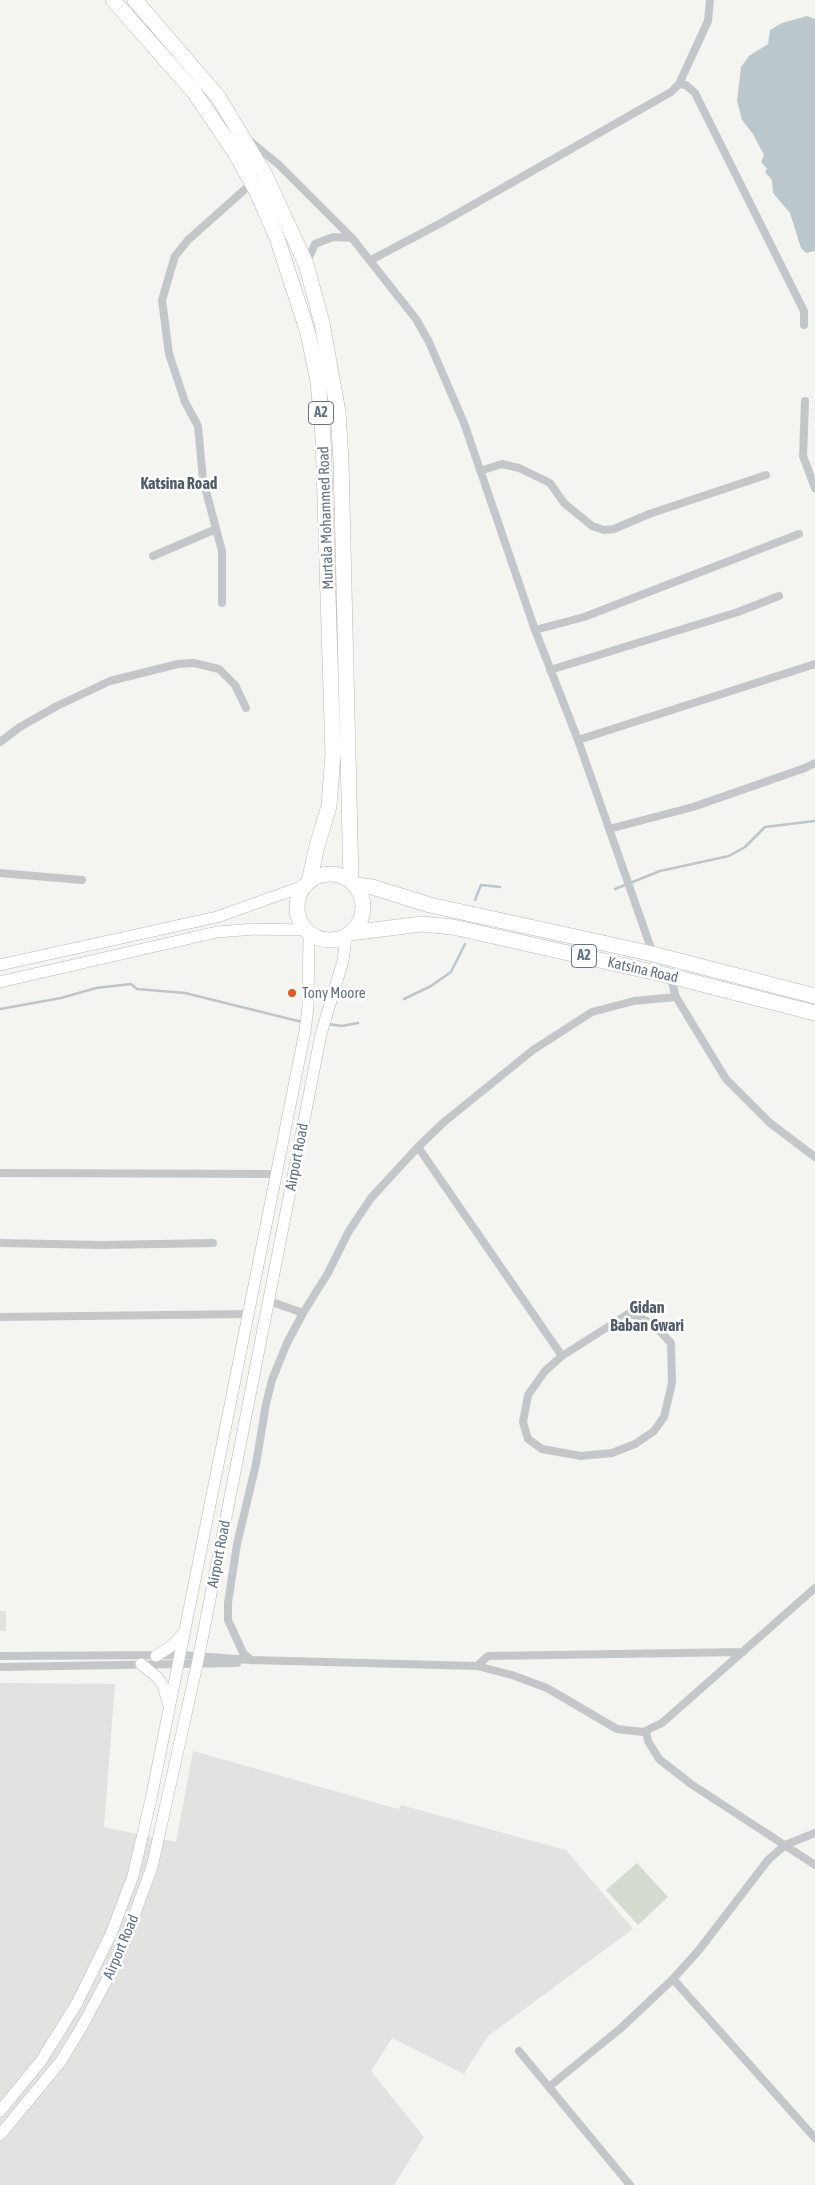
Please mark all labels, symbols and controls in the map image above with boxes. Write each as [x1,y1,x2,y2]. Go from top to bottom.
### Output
road number: A2 [308,402,334,424]
street label: Murtala Mohammed Road [315,446,337,590]
district label: Katsina Road [141,474,217,494]
road number: A2 [572,944,596,968]
street label: Katsina Road [606,953,680,987]
place label: Tony Moore [302,984,366,1002]
marker: Tony Moore [286,987,298,999]
street label: Airport Road [282,1122,312,1192]
district label: Gidan Baban Gwari [610,1298,684,1336]
street label: Airport Road [204,1519,234,1589]
street label: Airport Road [99,1912,143,1982]

